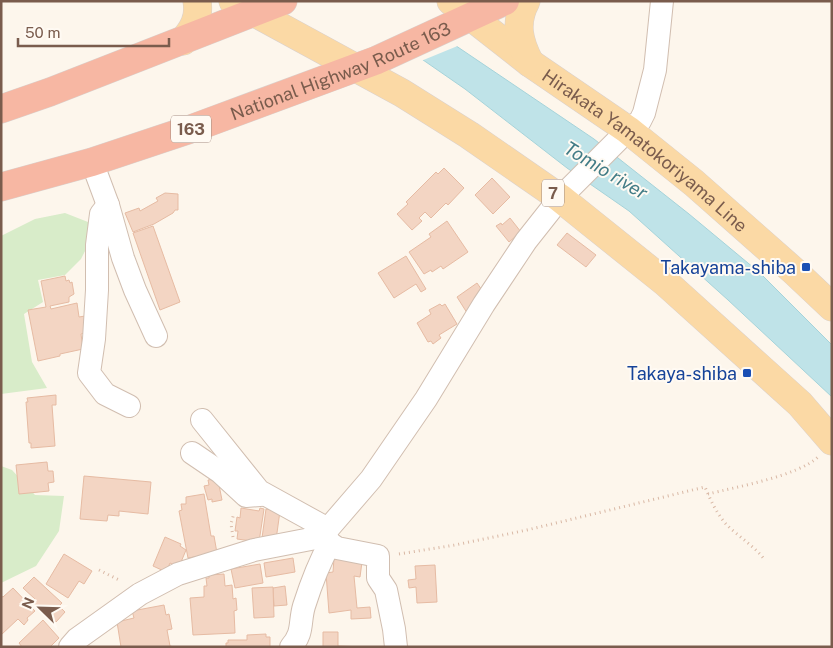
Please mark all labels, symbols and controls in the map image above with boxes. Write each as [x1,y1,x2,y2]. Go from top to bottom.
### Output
scale bar [18,15,169,47]
street label: National Highway Route 163 [227,17,454,124]
text: 50 m [25,24,60,41]
street label: Hirakata Yamatokoriyama Line [539,64,752,236]
road number: 163 [171,116,211,142]
water label: Tomio river [560,137,652,204]
road number: 7 [542,180,564,207]
place label: Takayama-shiba [661,257,796,278]
marker: Takayama-shiba [800,261,812,273]
place label: Takaya-shiba [627,363,737,384]
marker: Takaya-shiba [741,367,753,379]
north arrow [15,583,65,633]
text: N [19,595,38,611]

